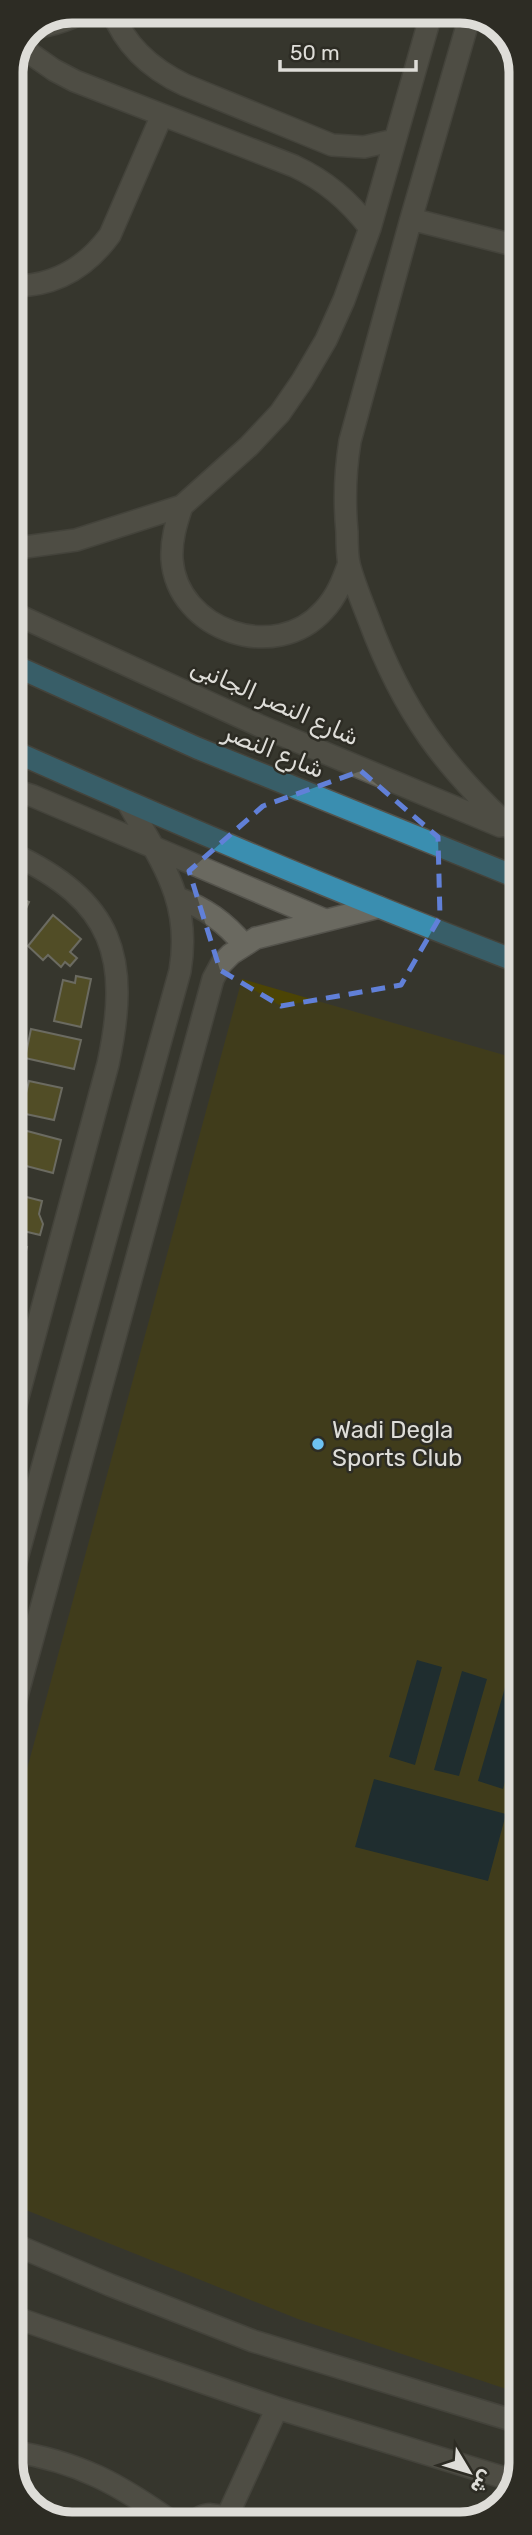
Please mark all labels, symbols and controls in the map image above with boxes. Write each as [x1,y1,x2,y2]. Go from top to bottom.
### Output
scale bar [280,28,416,72]
text: 50 m [290,40,340,65]
street label: شارع النصر الجانبى [186,652,364,752]
street label: شارع النصر [219,718,329,784]
place label: Wadi Degla Sports Club [332,1416,462,1472]
marker: Wadi Degla Sports Club [310,1436,326,1452]
north arrow [434,2437,504,2507]
text: ش [466,2466,498,2499]

